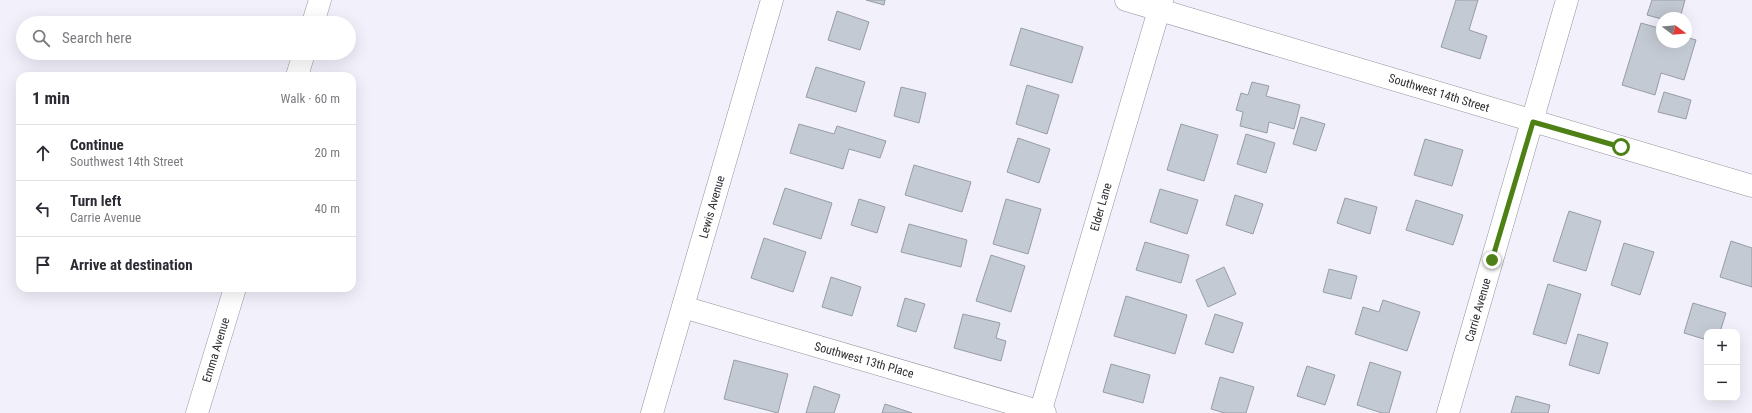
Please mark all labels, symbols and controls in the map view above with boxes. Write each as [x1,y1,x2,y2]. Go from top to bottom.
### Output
north arrow [1656,12,1692,48]
search box [16,16,356,60]
icon: search [30,27,52,49]
text: Search here [62,29,132,47]
street label: Southwest 14th Street [1387,71,1492,115]
text: 1 min [32,88,70,108]
text: Walk · 60 m [280,91,340,106]
text: Continue [70,136,124,154]
route start [1612,138,1630,156]
icon: ahead [32,142,54,164]
text: 20 m [314,145,340,160]
text: Southwest 14th Street [70,154,183,169]
street label: Lewis Avenue [696,174,728,240]
street label: Elder Lane [1087,181,1115,233]
text: Turn left [70,192,121,210]
icon: left [32,198,54,220]
text: 40 m [314,201,340,216]
text: Carrie Avenue [70,210,141,225]
route end [1483,251,1501,269]
icon: arrive [32,254,54,276]
text: Arrive at destination [70,256,193,274]
street label: Carrie Avenue [1462,276,1494,343]
street label: Emma Avenue [199,316,233,384]
map controls [1704,329,1740,401]
button: + [1704,329,1740,365]
street label: Southwest 13th Place [813,339,916,381]
button: − [1704,365,1740,401]

